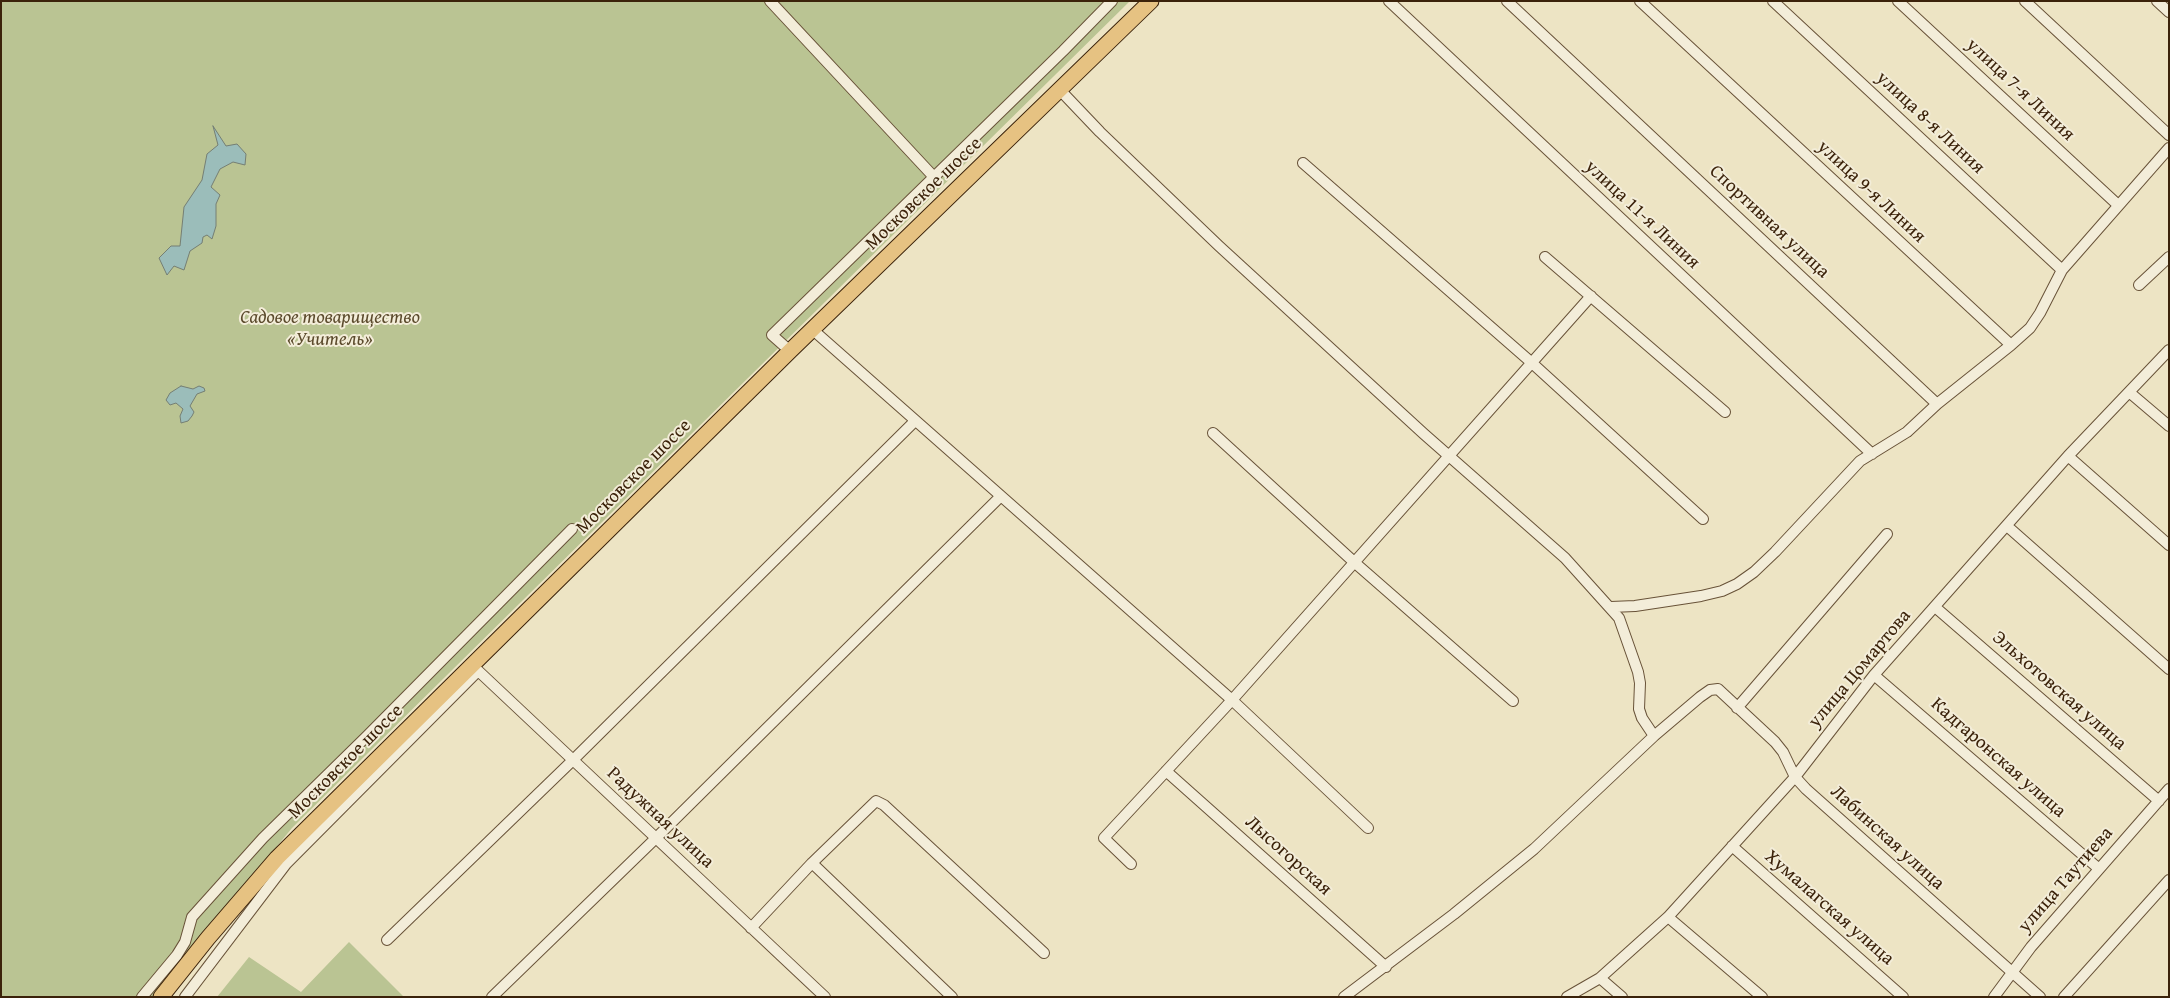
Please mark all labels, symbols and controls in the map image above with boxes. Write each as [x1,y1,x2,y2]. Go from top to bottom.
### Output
street label: улица 7-я Линия [1961,34,2079,146]
street label: улица 8-я Линия [1871,67,1989,179]
street label: Московское шоссе [861,133,987,255]
street label: улица 9-я Линия [1812,136,1930,248]
street label: улица 11-я Линия [1580,156,1704,274]
street label: Спортивная улица [1704,161,1834,283]
park label: Садовое товарищество «Учитель» [240,307,420,351]
street label: Московское шоссе [572,415,696,539]
street label: улица Цомартова [1804,605,1916,733]
street label: Эльхотовская улица [1987,627,2131,755]
street label: Кадгаронская улица [1926,693,2070,823]
street label: Московское шоссе [284,700,408,824]
street label: Радужная улица [602,762,718,874]
street label: Лабинская улица [1825,781,1949,895]
street label: Лысогорская [1240,811,1336,901]
street label: улица Таутиева [2014,823,2118,937]
street label: Хумалагская улица [1760,846,1898,970]

